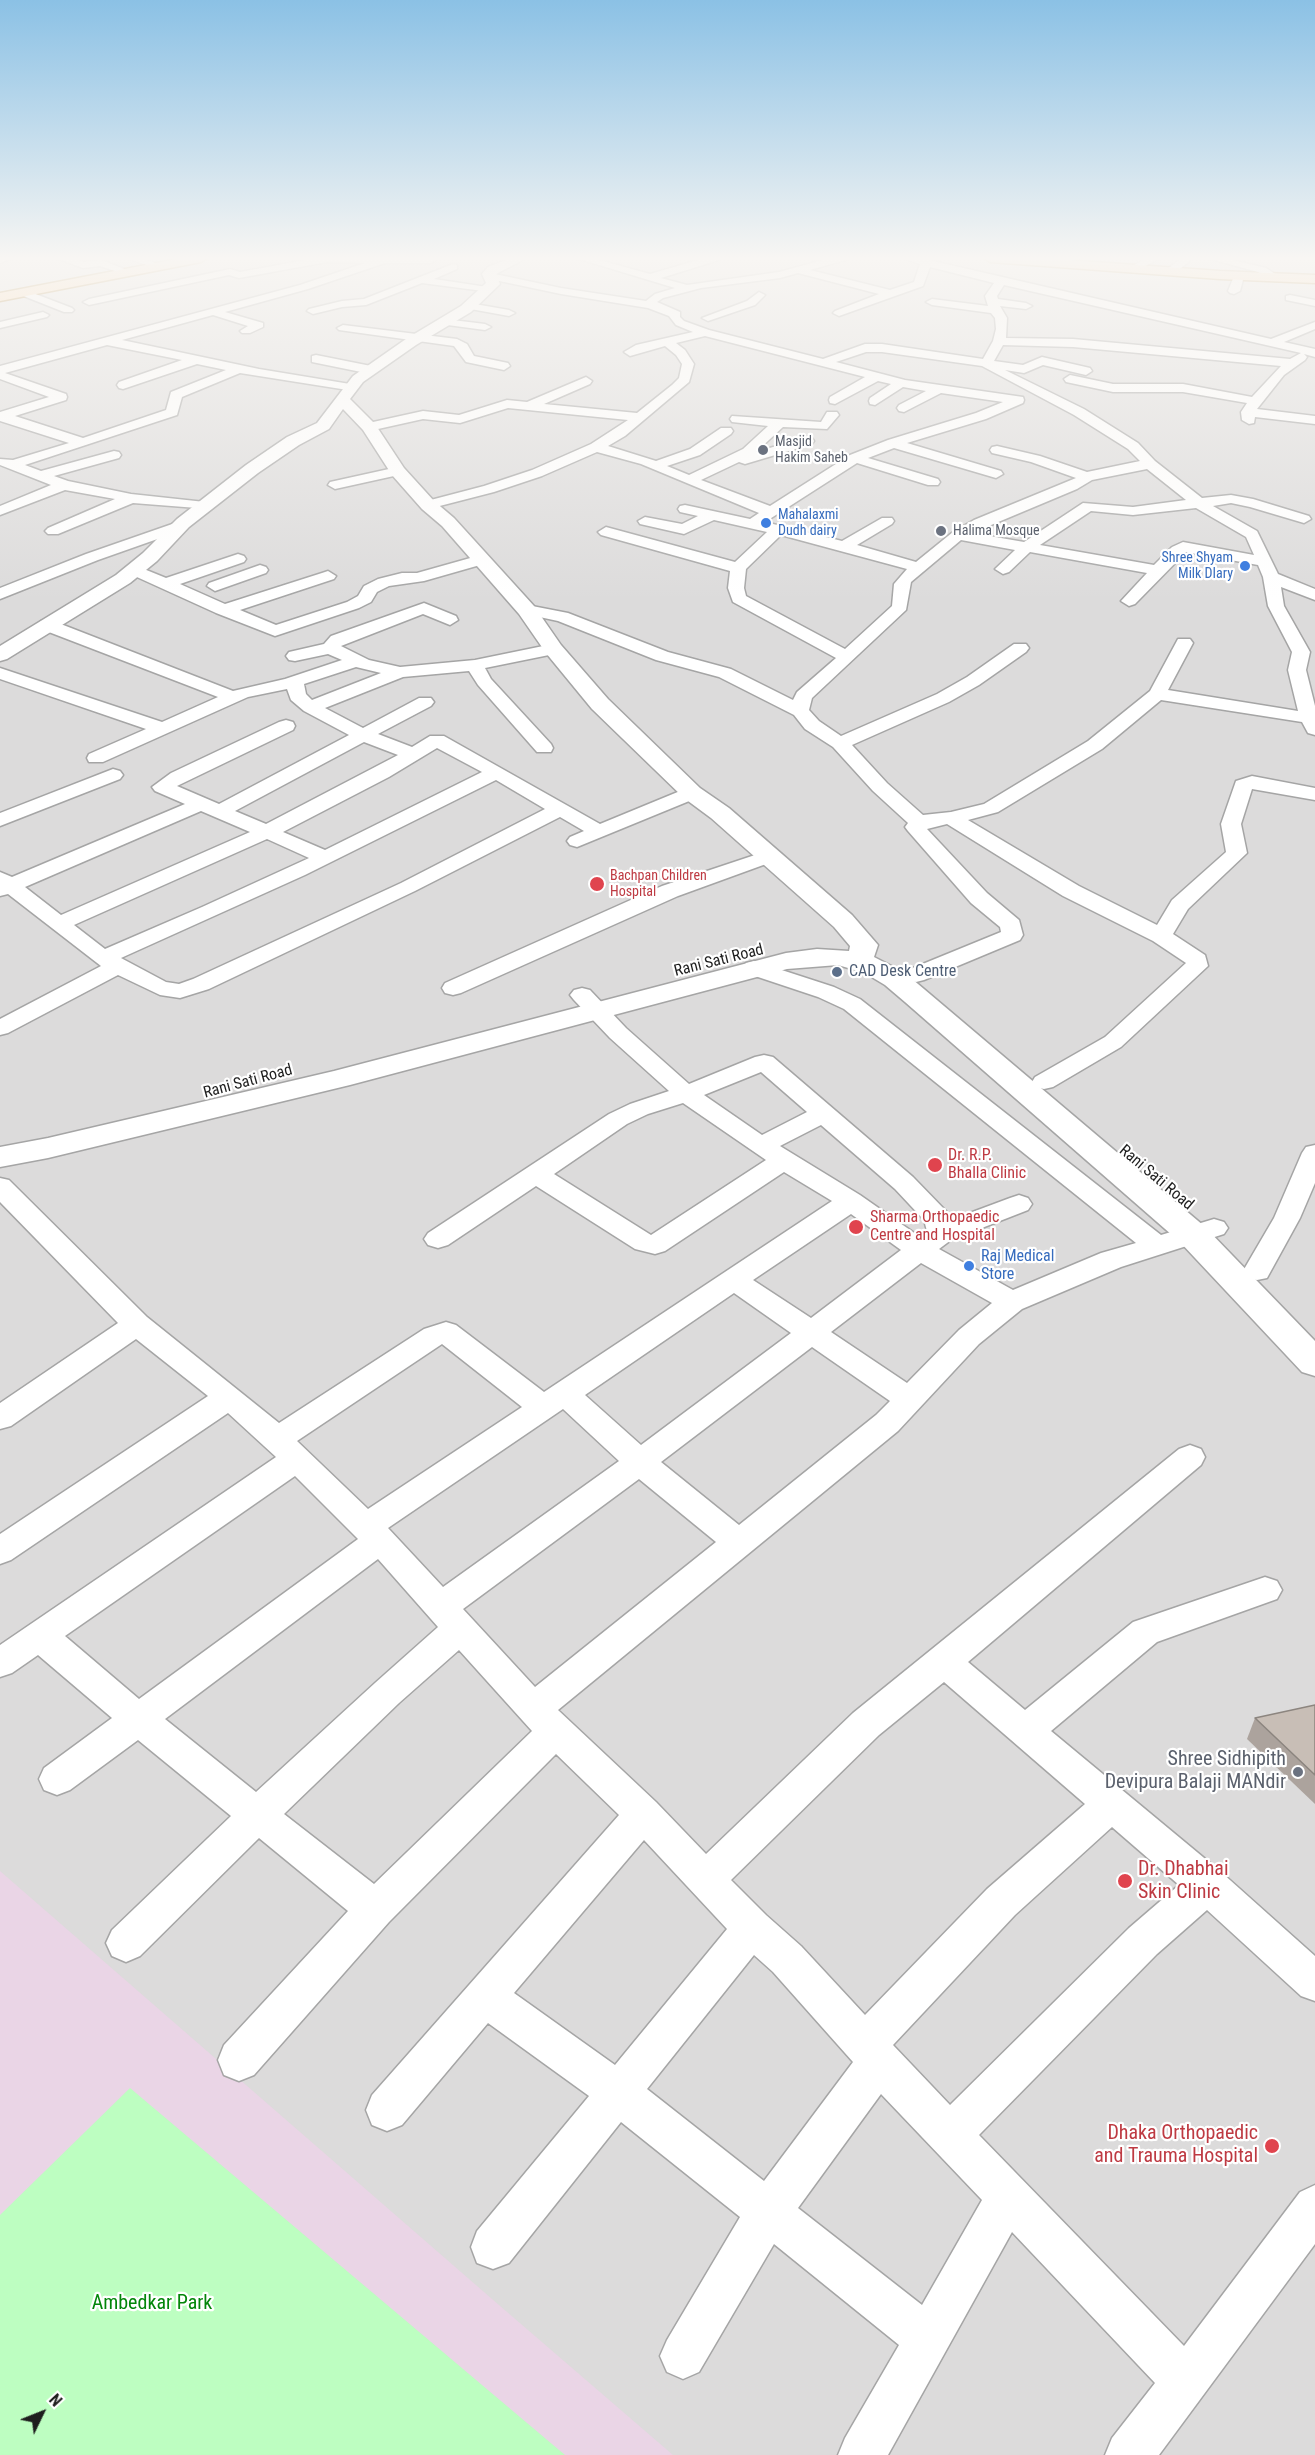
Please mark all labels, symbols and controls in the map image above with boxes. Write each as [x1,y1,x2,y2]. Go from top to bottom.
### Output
place label: Masjid Hakim Saheb [775,434,848,466]
marker: Masjid Hakim Saheb [756,443,770,457]
place label: Mahalaxmi Dudh dairy [778,507,839,540]
marker: Mahalaxmi Dudh dairy [759,516,773,530]
place label: Halima Mosque [953,523,1040,539]
marker: Halima Mosque [934,524,948,538]
place label: Shree Shyam Milk DIary [1162,550,1233,582]
marker: Shree Shyam Milk DIary [1238,559,1252,573]
place label: Bachpan Children Hospital [610,868,707,900]
marker: Bachpan Children Hospital [588,875,606,893]
street label: Rani Sati Road [672,941,766,981]
place label: CAD Desk Centre [849,962,956,982]
marker: CAD Desk Centre [830,965,844,979]
street label: Rani Sati Road [201,1061,295,1103]
street label: Rani Sati Road [1115,1141,1197,1215]
place label: Dr. R.P. Bhalla Clinic [948,1146,1026,1184]
marker: Dr. R.P. Bhalla Clinic [926,1156,944,1174]
place label: Sharma Orthopaedic Centre and Hospital [870,1208,999,1246]
marker: Sharma Orthopaedic Centre and Hospital [847,1218,865,1236]
place label: Raj Medical Store [981,1247,1054,1285]
marker: Raj Medical Store [962,1259,976,1273]
place label: Shree Sidhipith Devipura Balaji MANdir [1105,1748,1286,1795]
marker: Shree Sidhipith Devipura Balaji MANdir [1291,1765,1305,1779]
place label: Dr. Dhabhai Skin Clinic [1138,1858,1229,1905]
marker: Dr. Dhabhai Skin Clinic [1116,1872,1134,1890]
place label: Dhaka Orthopaedic and Trauma Hospital [1094,2122,1258,2169]
marker: Dhaka Orthopaedic and Trauma Hospital [1263,2137,1281,2155]
park label: Ambedkar Park [92,2292,212,2316]
north arrow [12,2383,72,2443]
text: N [45,2390,66,2410]

